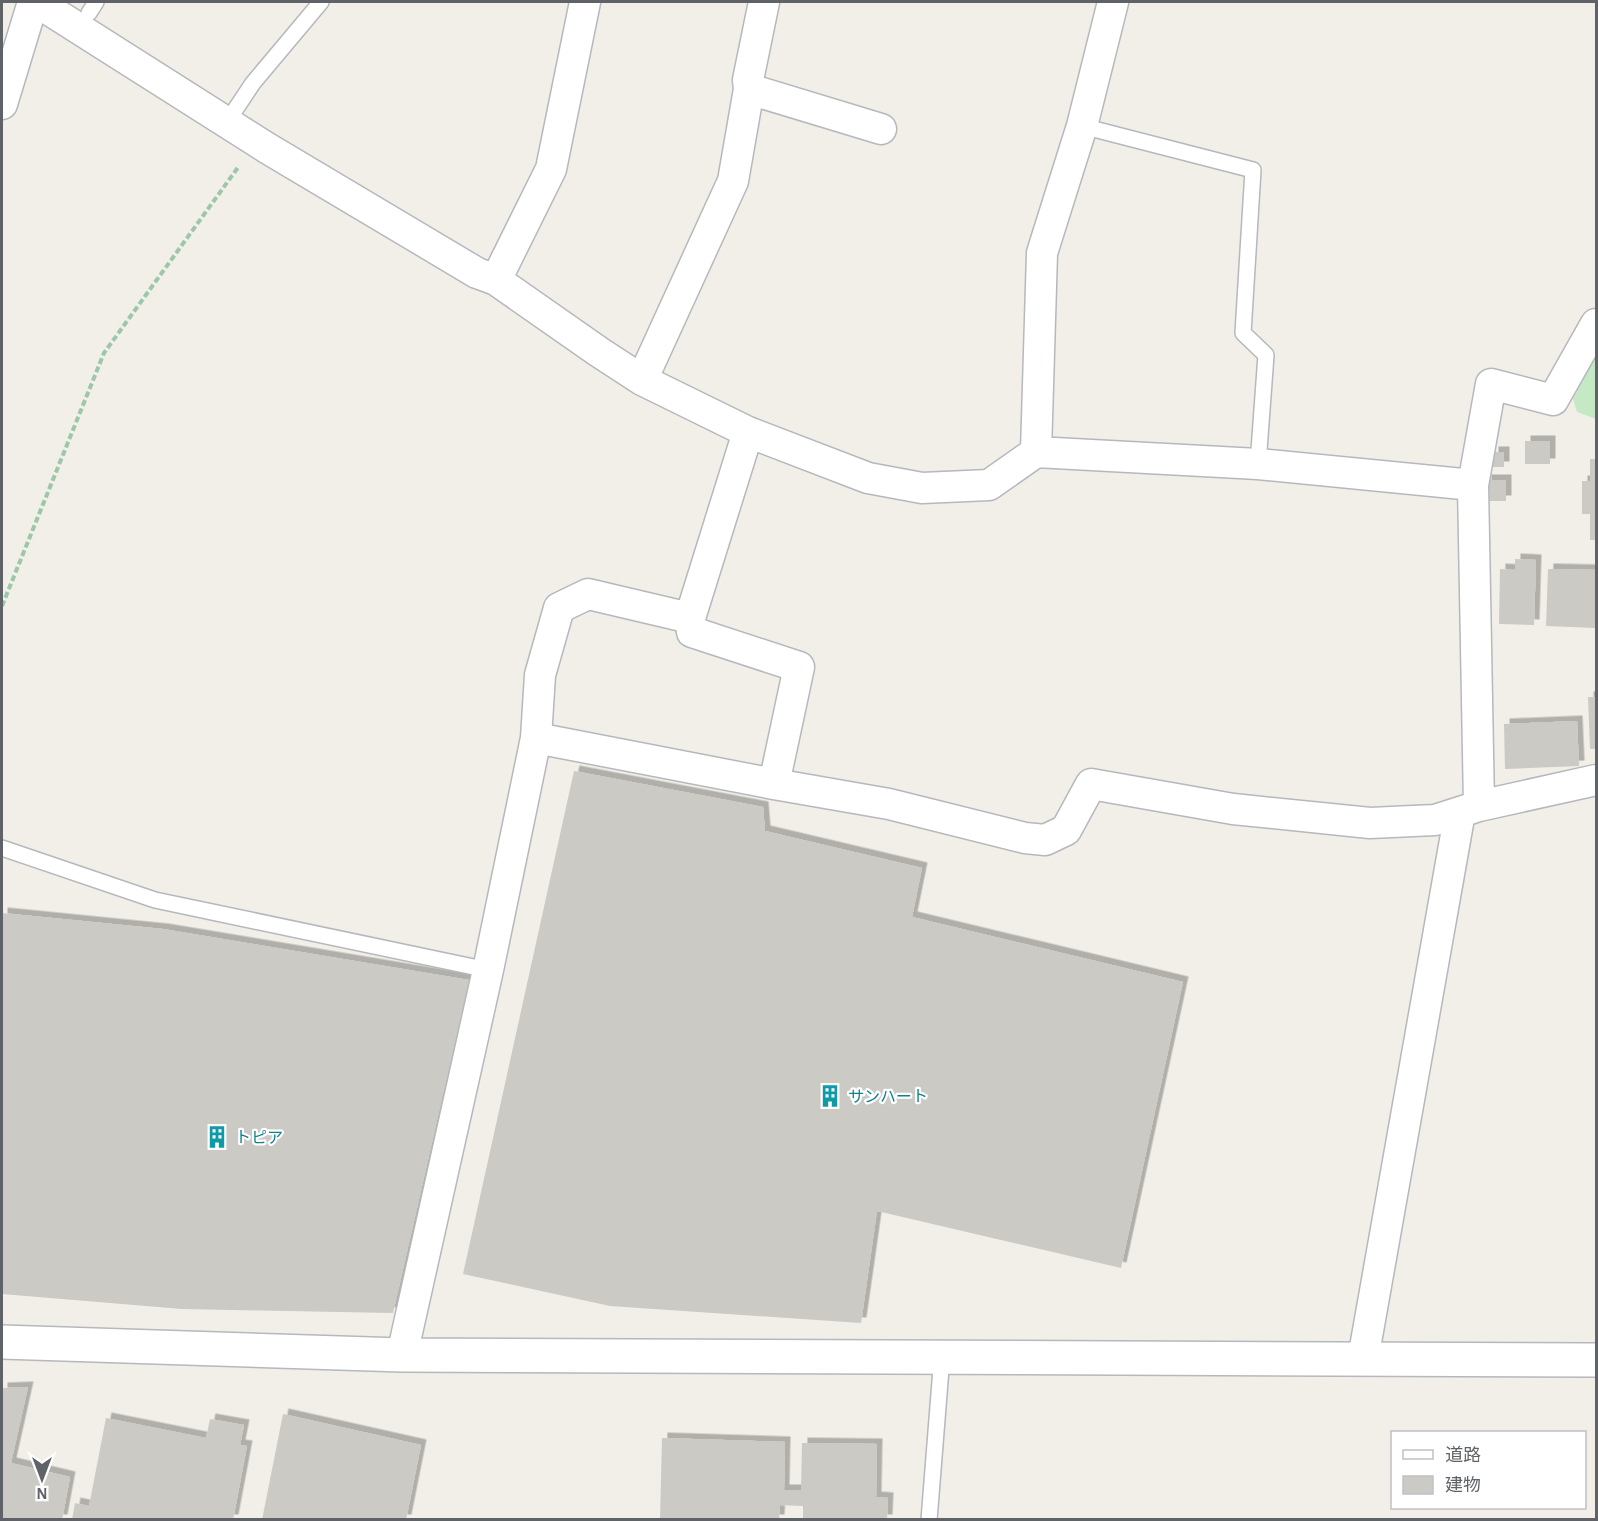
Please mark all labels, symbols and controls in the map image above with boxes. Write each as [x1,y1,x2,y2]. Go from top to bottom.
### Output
building icon: サンハート [817,1083,843,1109]
place label: サンハート [848,1089,928,1105]
building icon: トピア [204,1124,230,1150]
place label: トピア [235,1130,283,1146]
legend [1391,1431,1586,1509]
text: 道路 [1445,1445,1481,1465]
north arrow [12,1449,72,1509]
text: 建物 [1445,1475,1481,1495]
text: N [36,1485,48,1501]

